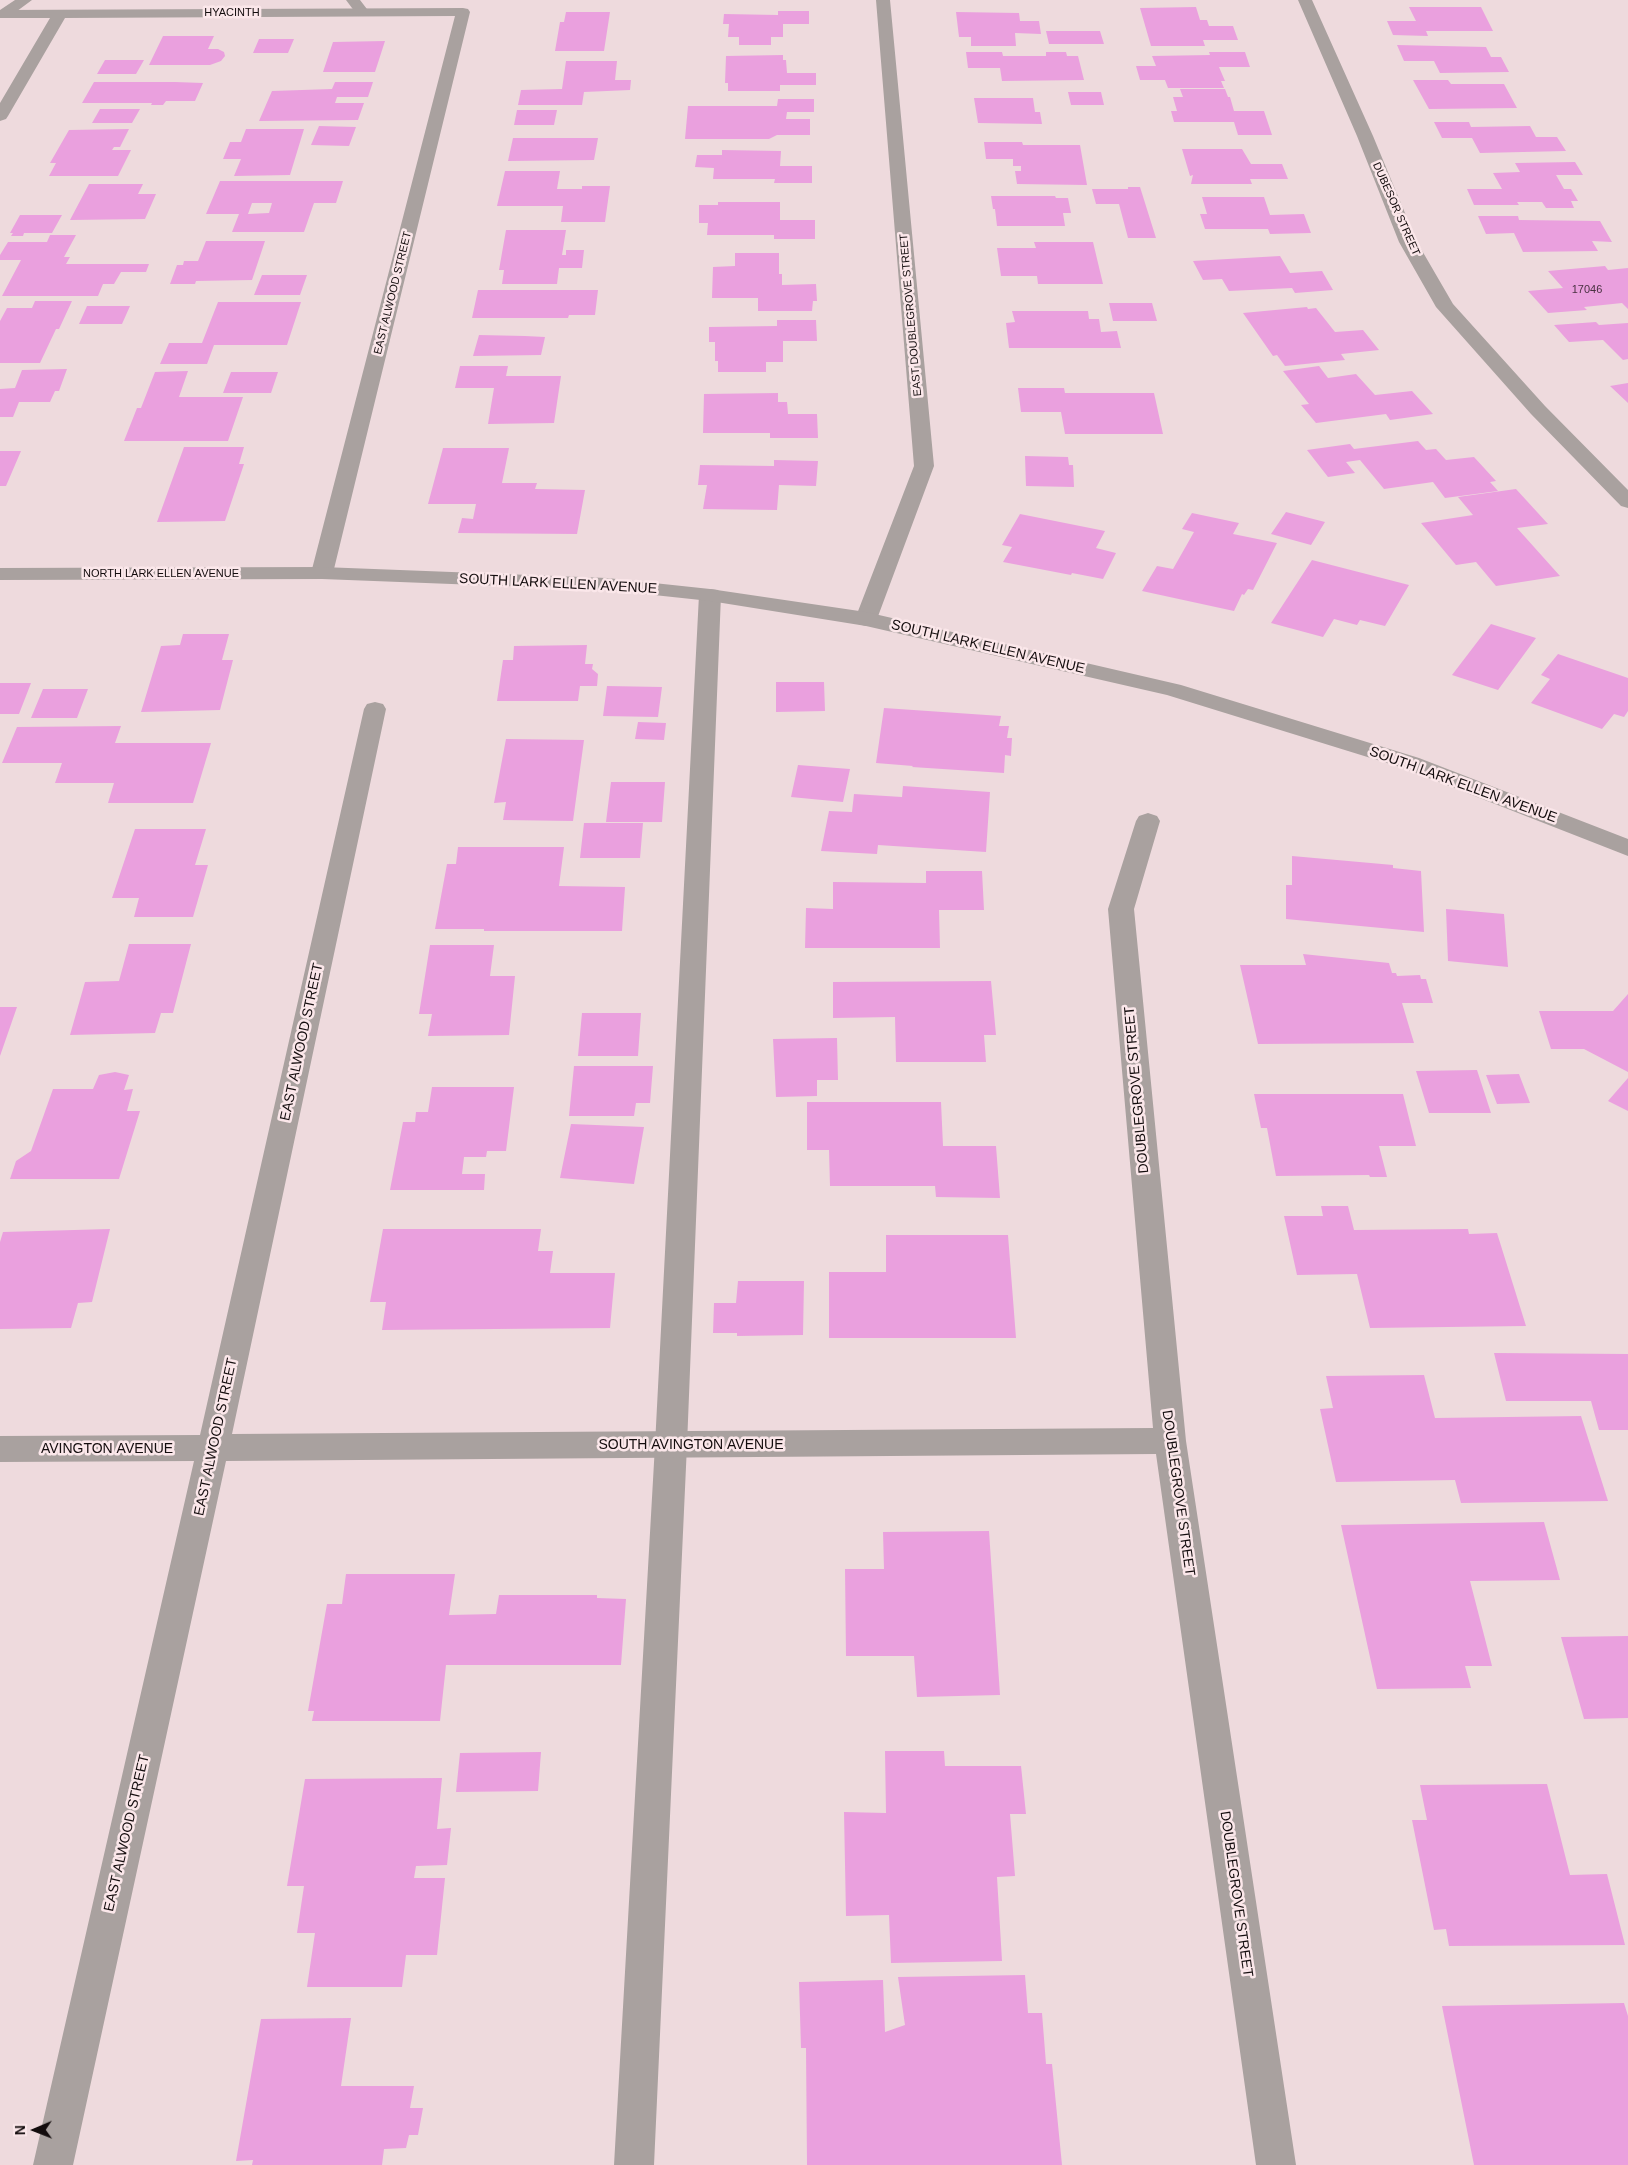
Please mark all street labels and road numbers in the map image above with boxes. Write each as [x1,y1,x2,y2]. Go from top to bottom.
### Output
street label: HYACINTH [204,6,260,20]
street label: DUBESOR STREET [1369,160,1423,258]
street label: EAST ALWOOD STREET [371,230,415,356]
street label: EAST DOUBLEGROVE STREET [897,233,925,397]
street label: NORTH LARK ELLEN AVENUE [83,567,239,581]
street label: SOUTH LARK ELLEN AVENUE [459,570,657,598]
street label: SOUTH LARK ELLEN AVENUE [890,617,1086,677]
street label: SOUTH LARK ELLEN AVENUE [1367,743,1559,827]
street label: EAST ALWOOD STREET [277,962,327,1122]
street label: DOUBLEGROVE STREET [1121,1006,1153,1174]
street label: EAST ALWOOD STREET [191,1357,241,1517]
street label: DOUBLEGROVE STREET [1158,1409,1198,1577]
street label: SOUTH AVINGTON AVENUE [598,1437,784,1453]
street label: AVINGTON AVENUE [41,1441,173,1457]
street label: EAST ALWOOD STREET [101,1753,153,1913]
street label: DOUBLEGROVE STREET [1216,1810,1256,1978]

